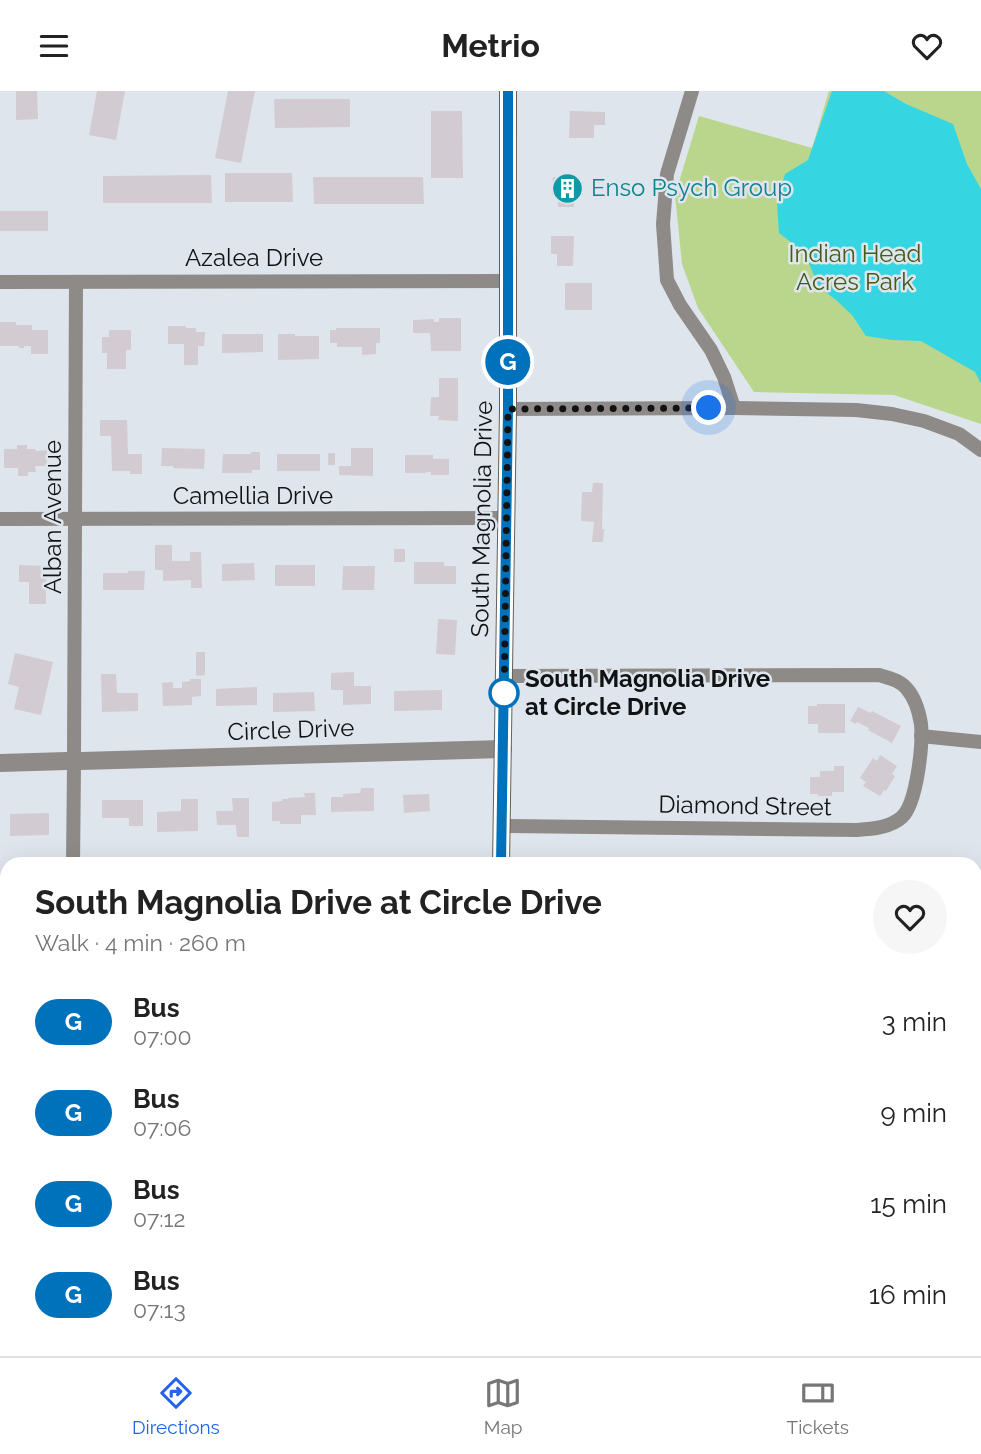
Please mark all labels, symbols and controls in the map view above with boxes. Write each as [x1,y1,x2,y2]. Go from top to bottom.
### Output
icon: menu [35,27,73,65]
text: Metrio [441,27,540,64]
icon: heart [908,27,946,65]
building icon: Enso Psych Group [551,171,585,205]
place label: Enso Psych Group [591,173,792,202]
park label: Indian Head Acres Park [789,239,921,296]
street label: Azalea Drive [185,243,323,272]
line badge: G [485,339,531,385]
text: G [499,347,517,376]
your location [691,390,726,425]
street label: South Magnolia Drive [465,400,498,638]
street label: Alban Avenue [38,440,67,594]
street label: Camellia Drive [173,481,333,510]
place label: South Magnolia Drive at Circle Drive [525,664,770,721]
marker: South Magnolia Drive at Circle Drive [489,678,519,708]
street label: Circle Drive [227,713,355,746]
street label: Diamond Street [658,789,832,822]
button: heart [873,880,947,954]
text: South Magnolia Drive at Circle Drive [35,883,602,922]
text: Walk · 4 min · 260 m [35,929,246,956]
text: Bus [133,993,180,1023]
text: G [65,1007,82,1036]
text: 3 min [882,1007,947,1037]
text: 07:00 [133,1023,192,1050]
text: Bus [133,1084,180,1114]
text: G [65,1098,82,1127]
text: 9 min [880,1098,947,1128]
text: 07:06 [133,1114,191,1141]
text: Bus [133,1175,180,1205]
text: G [65,1189,82,1218]
text: 15 min [870,1189,947,1219]
text: 07:12 [133,1205,185,1232]
text: Bus [133,1266,180,1296]
text: G [65,1280,82,1309]
text: 16 min [869,1280,947,1310]
text: 07:13 [133,1296,186,1323]
tab: Directions [132,1374,220,1438]
tab: Map [484,1374,523,1438]
tab: Tickets [787,1374,849,1438]

